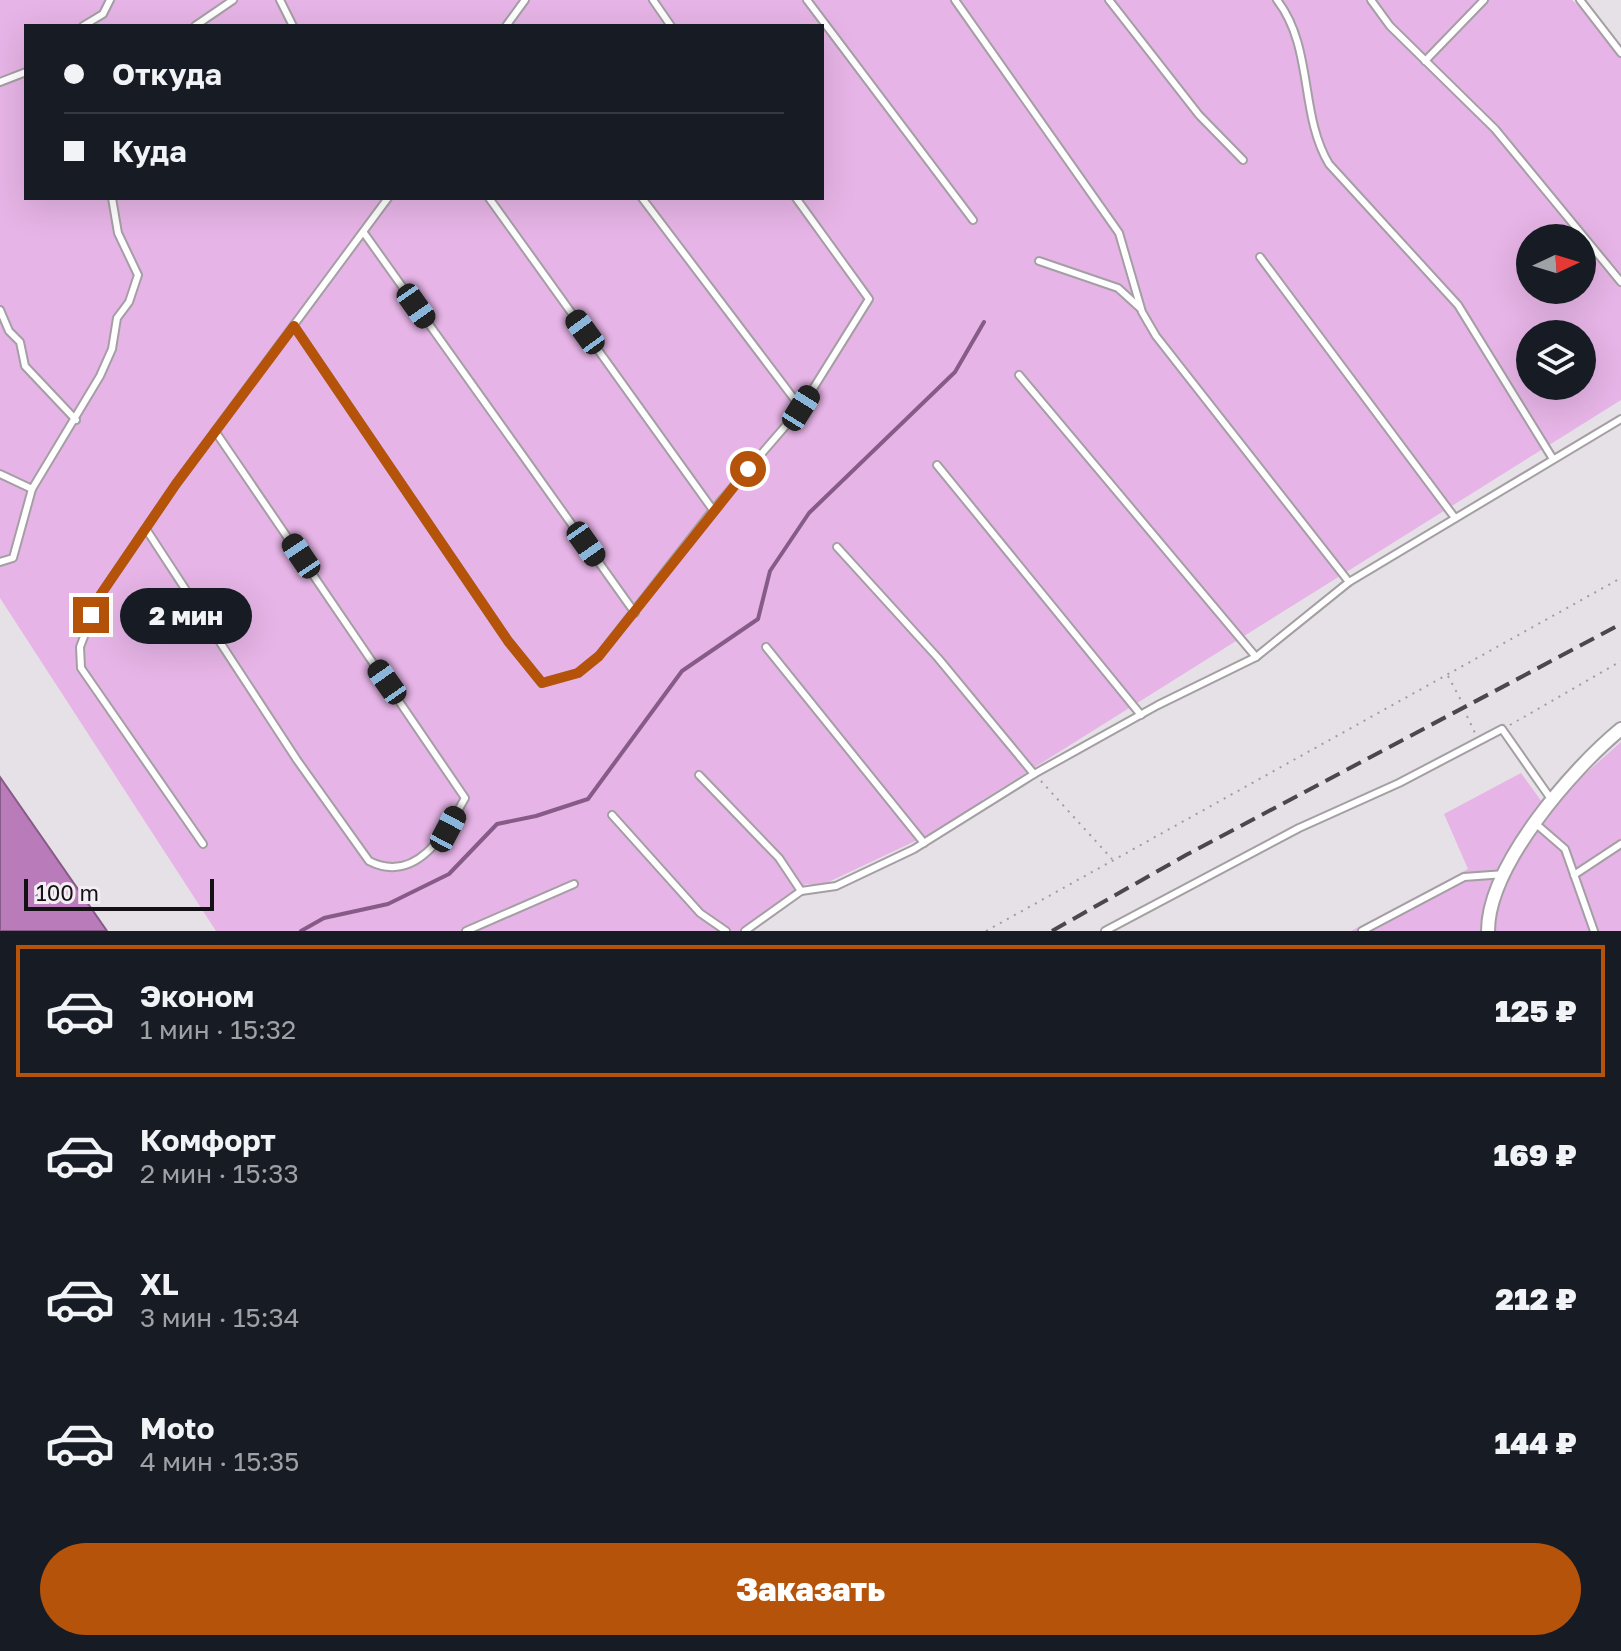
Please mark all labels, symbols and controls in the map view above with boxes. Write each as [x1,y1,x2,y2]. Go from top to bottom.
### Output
text: Откуда [112,56,222,92]
text: Куда [112,133,187,169]
north arrow [1516,224,1596,304]
map controls [1516,224,1596,400]
car [392,279,440,333]
car [561,306,609,358]
button: layers [1516,320,1596,400]
car [778,381,824,435]
route start [730,451,766,487]
car [562,517,610,571]
car [278,529,324,583]
callout: 2 мин [119,587,251,643]
route end [73,597,109,633]
text: 2 мин [149,600,223,631]
car [363,655,411,709]
car [426,802,470,856]
scale bar [24,875,214,911]
text: 100 m [36,879,99,906]
icon: car [44,975,116,1047]
text: Эконом [140,978,254,1014]
text: 125 ₽ [1495,993,1577,1029]
text: 1 мин · 15:32 [140,1014,296,1045]
icon: car [44,1119,116,1191]
text: Комфорт [140,1122,276,1158]
text: 169 ₽ [1494,1137,1577,1173]
text: 2 мин · 15:33 [140,1158,299,1189]
icon: car [44,1263,116,1335]
text: XL [140,1266,179,1302]
text: 212 ₽ [1495,1281,1577,1317]
text: 3 мин · 15:34 [140,1302,300,1333]
icon: car [44,1407,116,1479]
text: Moto [140,1410,215,1446]
text: 144 ₽ [1494,1425,1577,1461]
text: 4 мин · 15:35 [140,1446,299,1477]
button: Заказать [40,1543,1581,1635]

